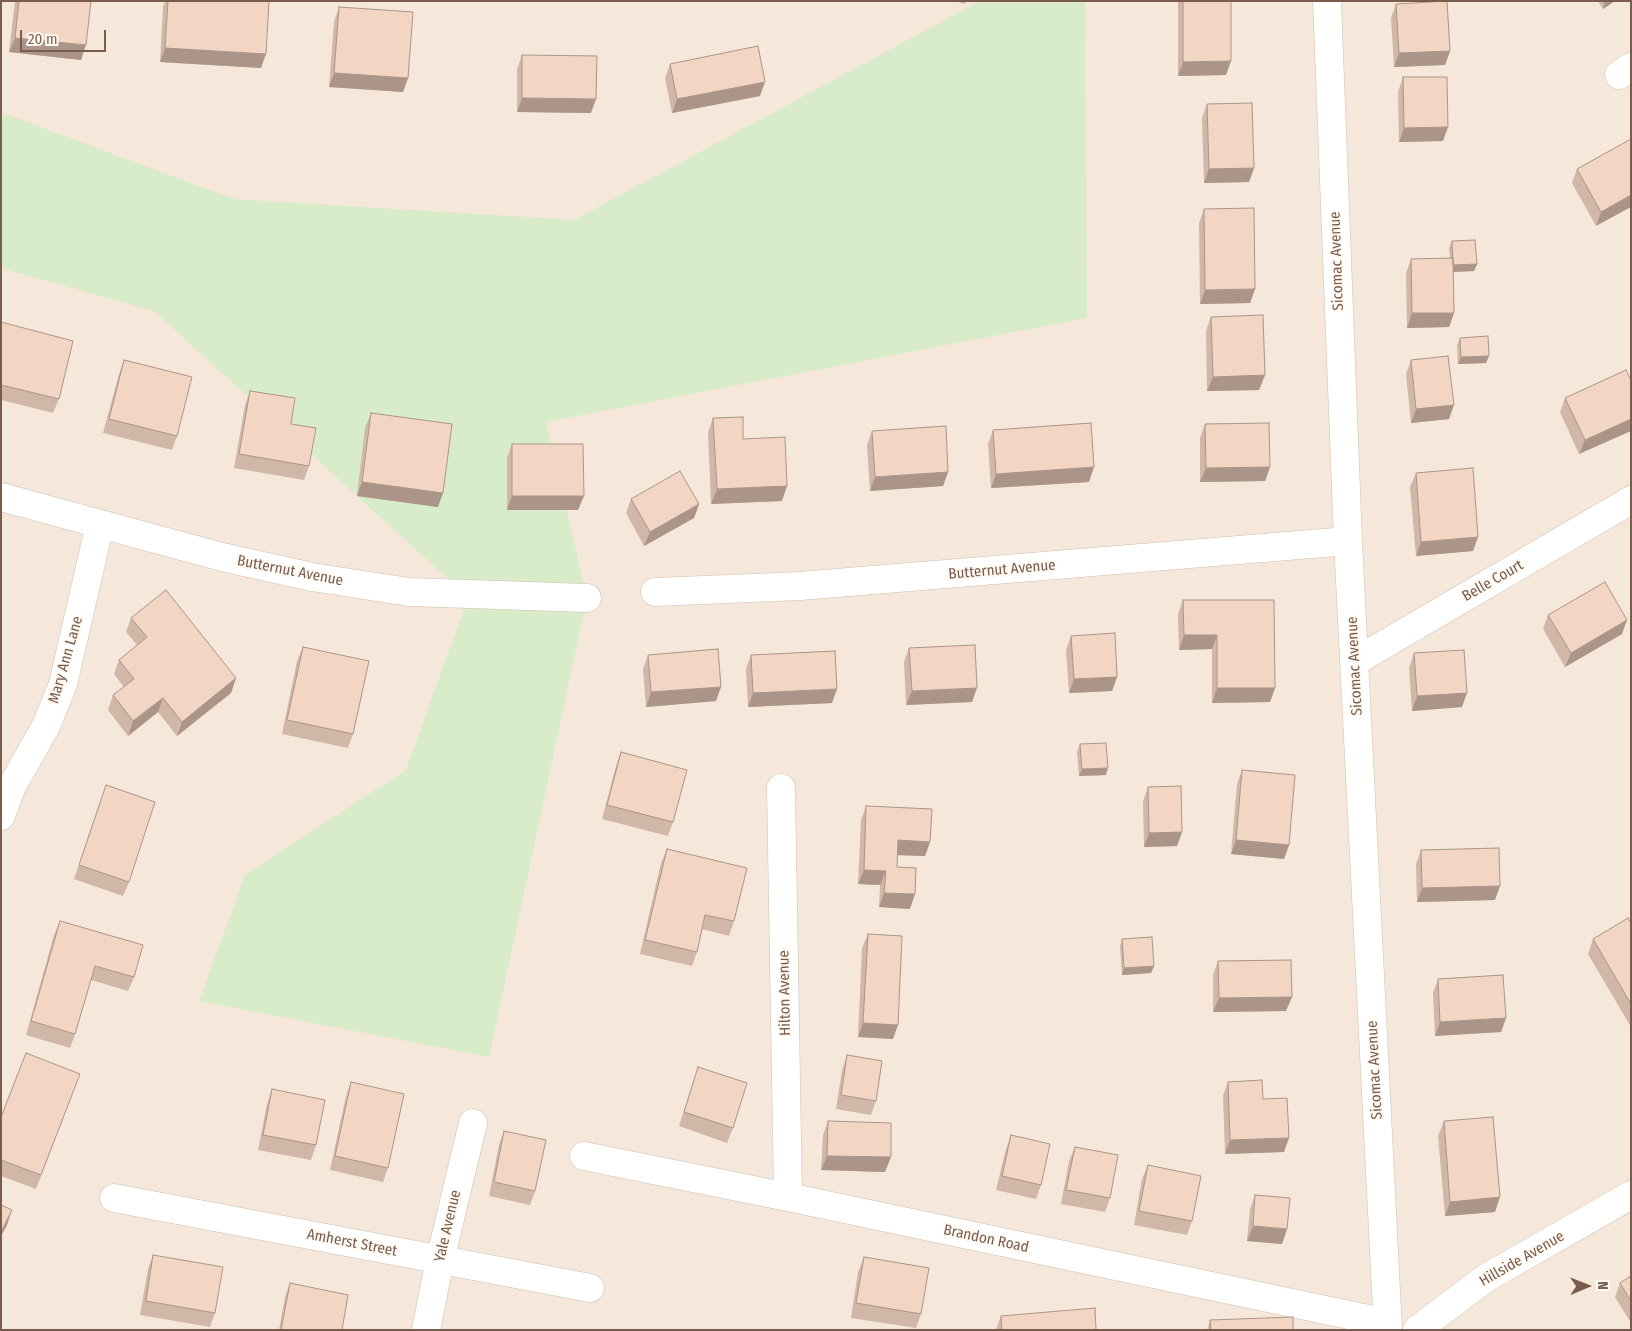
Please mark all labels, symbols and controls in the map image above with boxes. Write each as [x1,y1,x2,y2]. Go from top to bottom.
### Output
scale bar [22,20,109,52]
text: 20 m [28,30,58,48]
street label: Sicomac Avenue [1326,211,1348,311]
street label: Butternut Avenue [236,552,344,590]
street label: Butternut Avenue [948,556,1056,584]
street label: Belle Court [1459,556,1527,606]
street label: Mary Ann Lane [45,614,87,706]
street label: Sicomac Avenue [1343,616,1367,716]
street label: Hilton Avenue [775,950,795,1036]
street label: Sicomac Avenue [1363,1020,1387,1120]
street label: Yale Avenue [431,1188,465,1264]
street label: Brandon Road [942,1221,1030,1257]
street label: Amherst Street [305,1225,399,1261]
street label: Hillside Avenue [1476,1227,1568,1291]
north arrow [1562,1261,1612,1311]
text: N [1594,1281,1611,1290]

